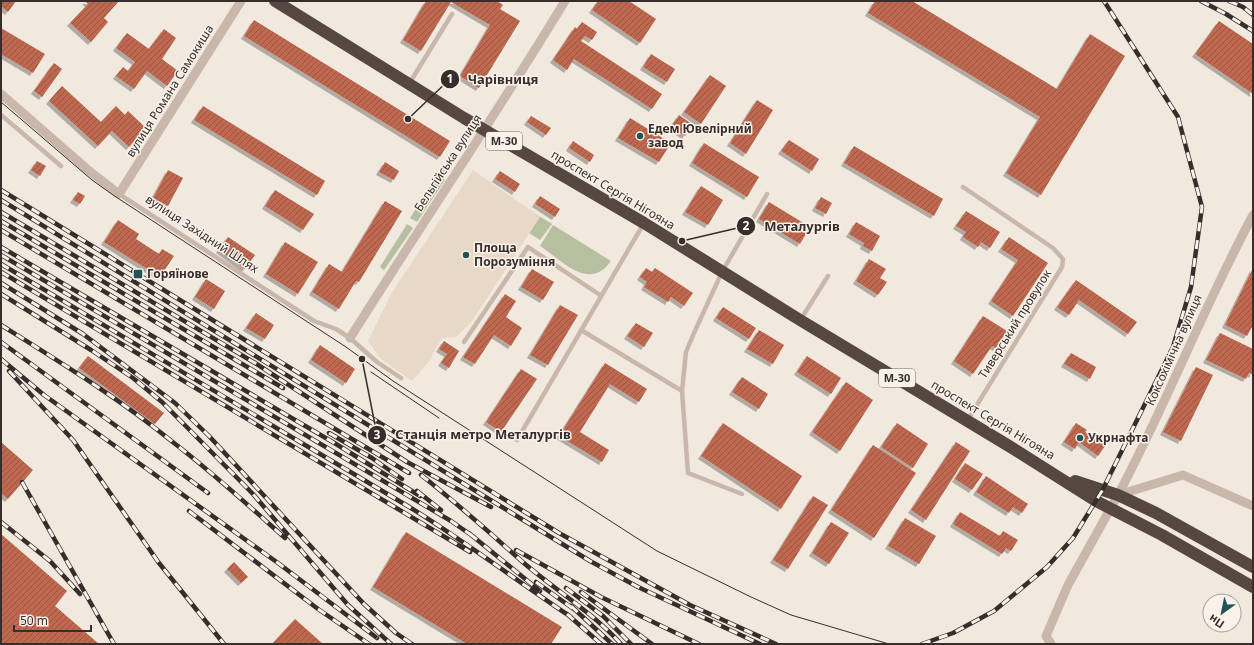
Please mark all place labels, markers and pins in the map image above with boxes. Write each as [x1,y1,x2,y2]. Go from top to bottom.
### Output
callout: Чарівниця [440,67,547,92]
place label: Едем Ювелірний завод [648,120,752,151]
marker: Едем Ювелірний завод [635,131,645,141]
callout: Металургів [736,214,847,239]
place label: Площа Порозуміння [474,239,555,270]
marker: Площа Порозуміння [461,250,471,260]
place label: Горяїнове [147,265,209,282]
marker: Горяїнове [132,268,144,280]
callout: Станція метро Металургів [367,422,578,447]
place label: Укрнафта [1088,429,1148,446]
marker: Укрнафта [1075,433,1085,443]

